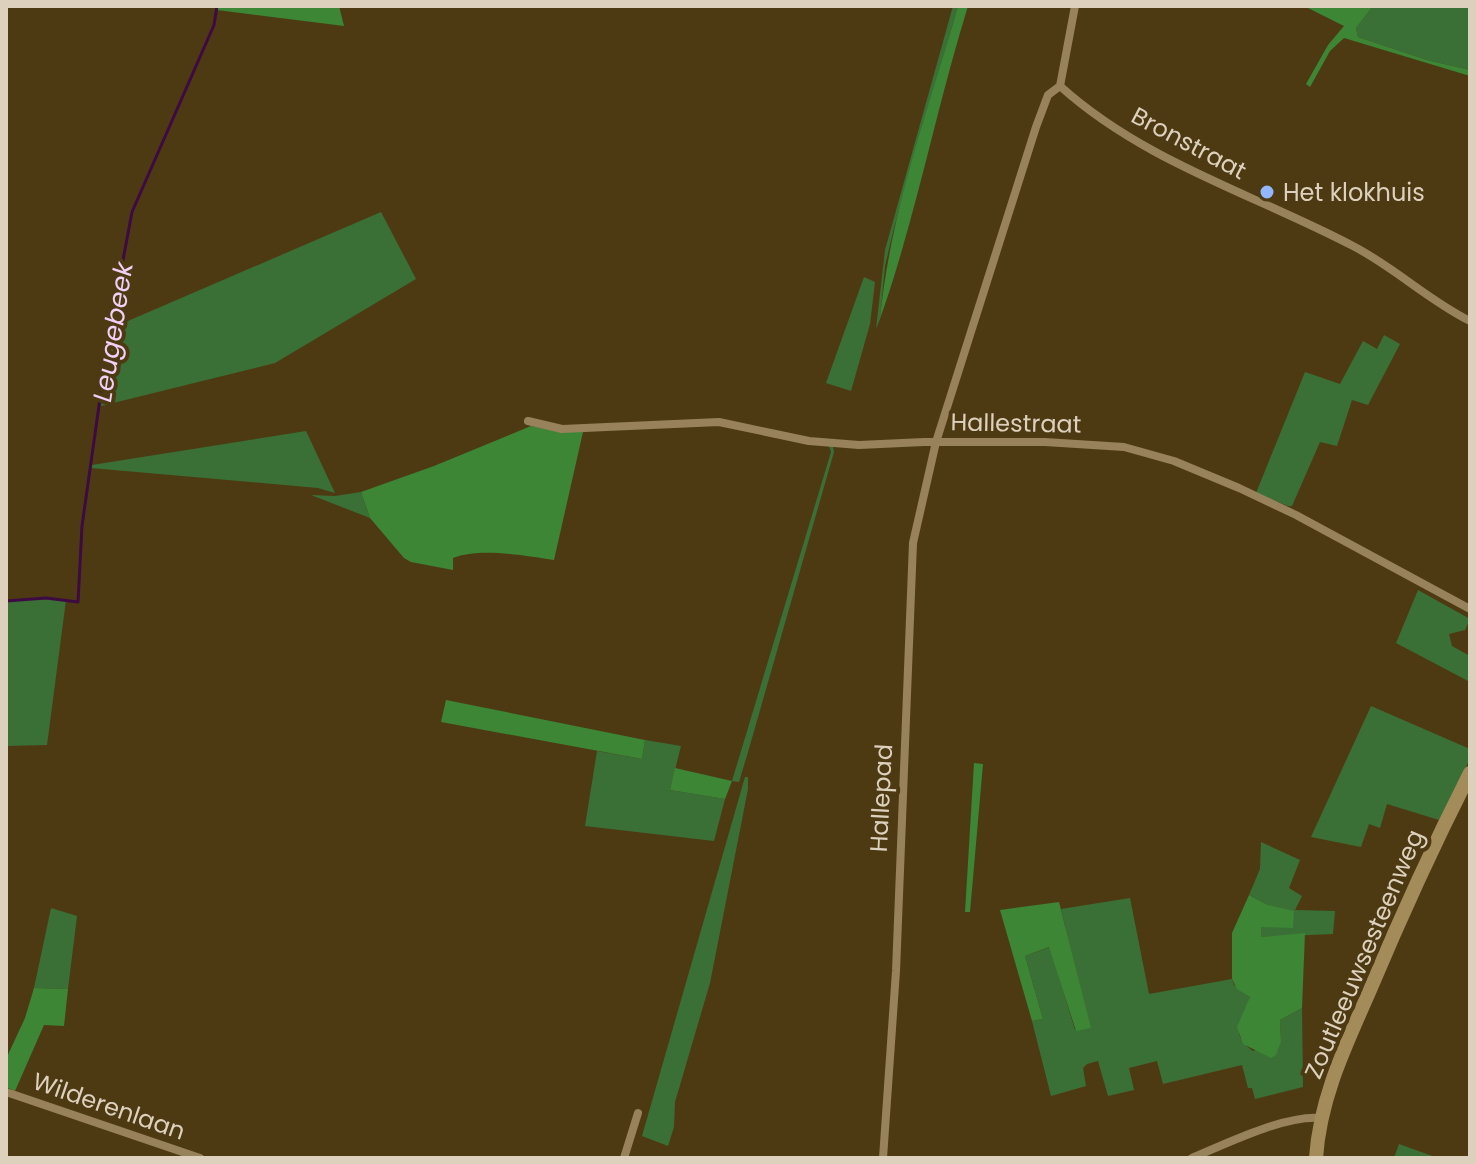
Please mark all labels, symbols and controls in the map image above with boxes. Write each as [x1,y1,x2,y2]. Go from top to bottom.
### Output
street label: Bronstraat [1126,99,1252,187]
place label: Het klokhuis [1283,176,1425,209]
marker: Het klokhuis [1258,183,1276,201]
water label: Leugebeek [84,258,142,404]
street label: Hallestraat [950,405,1082,441]
street label: Hallepad [862,743,900,853]
street label: Zoutleeuwsesteenweg [1297,824,1431,1084]
street label: Wilderenlaan [28,1064,190,1148]

